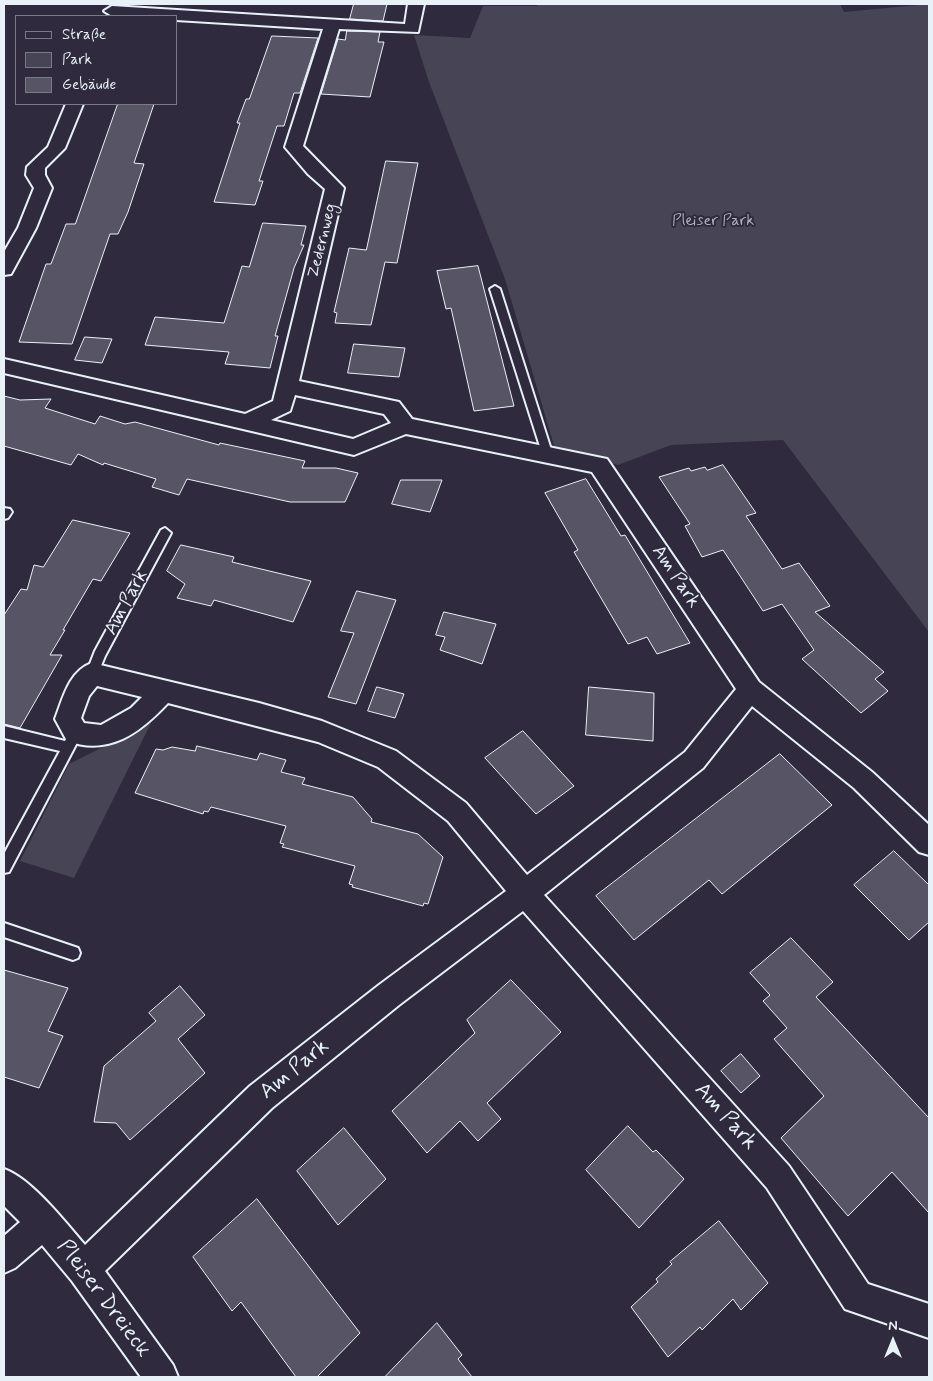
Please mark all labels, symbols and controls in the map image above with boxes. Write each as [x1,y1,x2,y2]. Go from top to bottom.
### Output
legend [15,15,178,105]
text: Straße [62,25,106,45]
text: Park [62,50,92,70]
text: Gebäude [62,75,116,95]
street label: Zedernweg [305,202,341,280]
park label: Pleiser Park [672,212,754,232]
street label: Am Park [646,541,704,613]
street label: Am Park [100,567,154,639]
street label: Am Park [255,1034,335,1106]
street label: Am Park [688,1078,762,1156]
street label: Pleiser Dreieck [50,1235,156,1363]
north arrow [868,1316,918,1366]
text: N [888,1317,898,1335]

